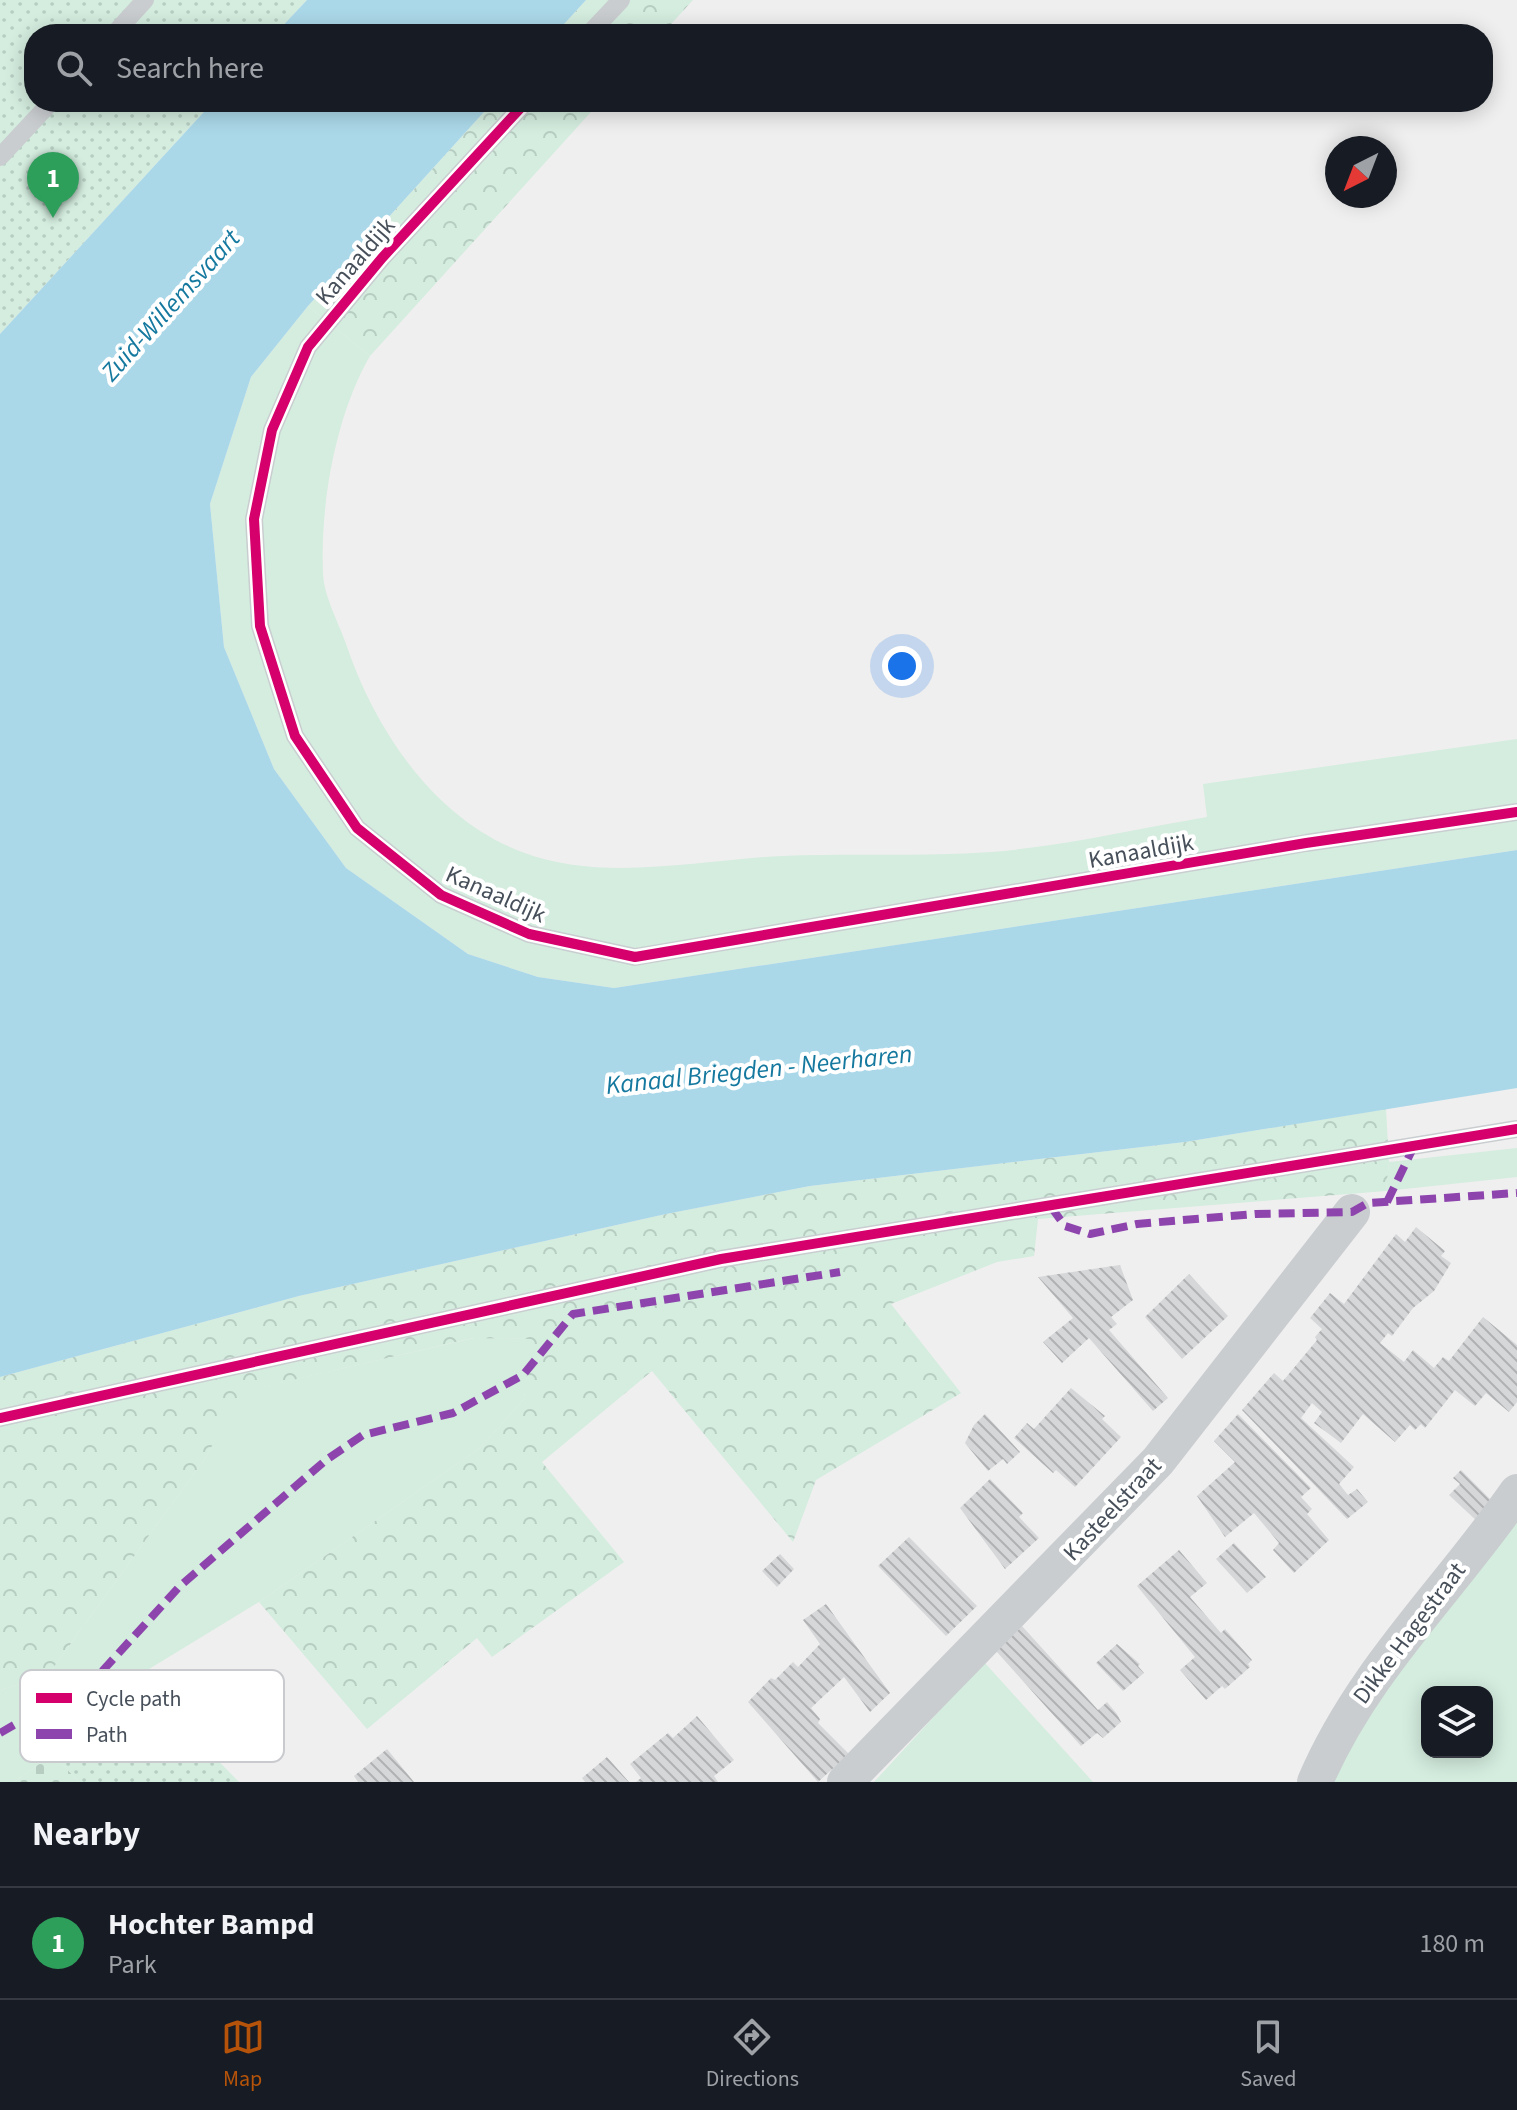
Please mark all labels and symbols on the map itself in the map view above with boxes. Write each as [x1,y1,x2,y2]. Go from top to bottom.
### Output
north arrow [1325,136,1397,208]
pin: 1 [27,152,79,218]
street label: Kanaaldijk [307,210,404,313]
water label: Zuid-Willemsvaart [91,221,249,390]
your location [882,646,922,686]
street label: Kanaaldijk [1086,825,1197,878]
street label: Kanaaldijk [440,857,552,932]
water label: Kanaal Briegden - Neerharen [604,1035,914,1104]
street label: Kasteelstraat [1055,1450,1170,1569]
street label: Dikke Hagestraat [1344,1555,1474,1712]
legend [20,1670,284,1762]
text: Cycle path [86,1683,182,1715]
text: Path [86,1719,128,1751]

